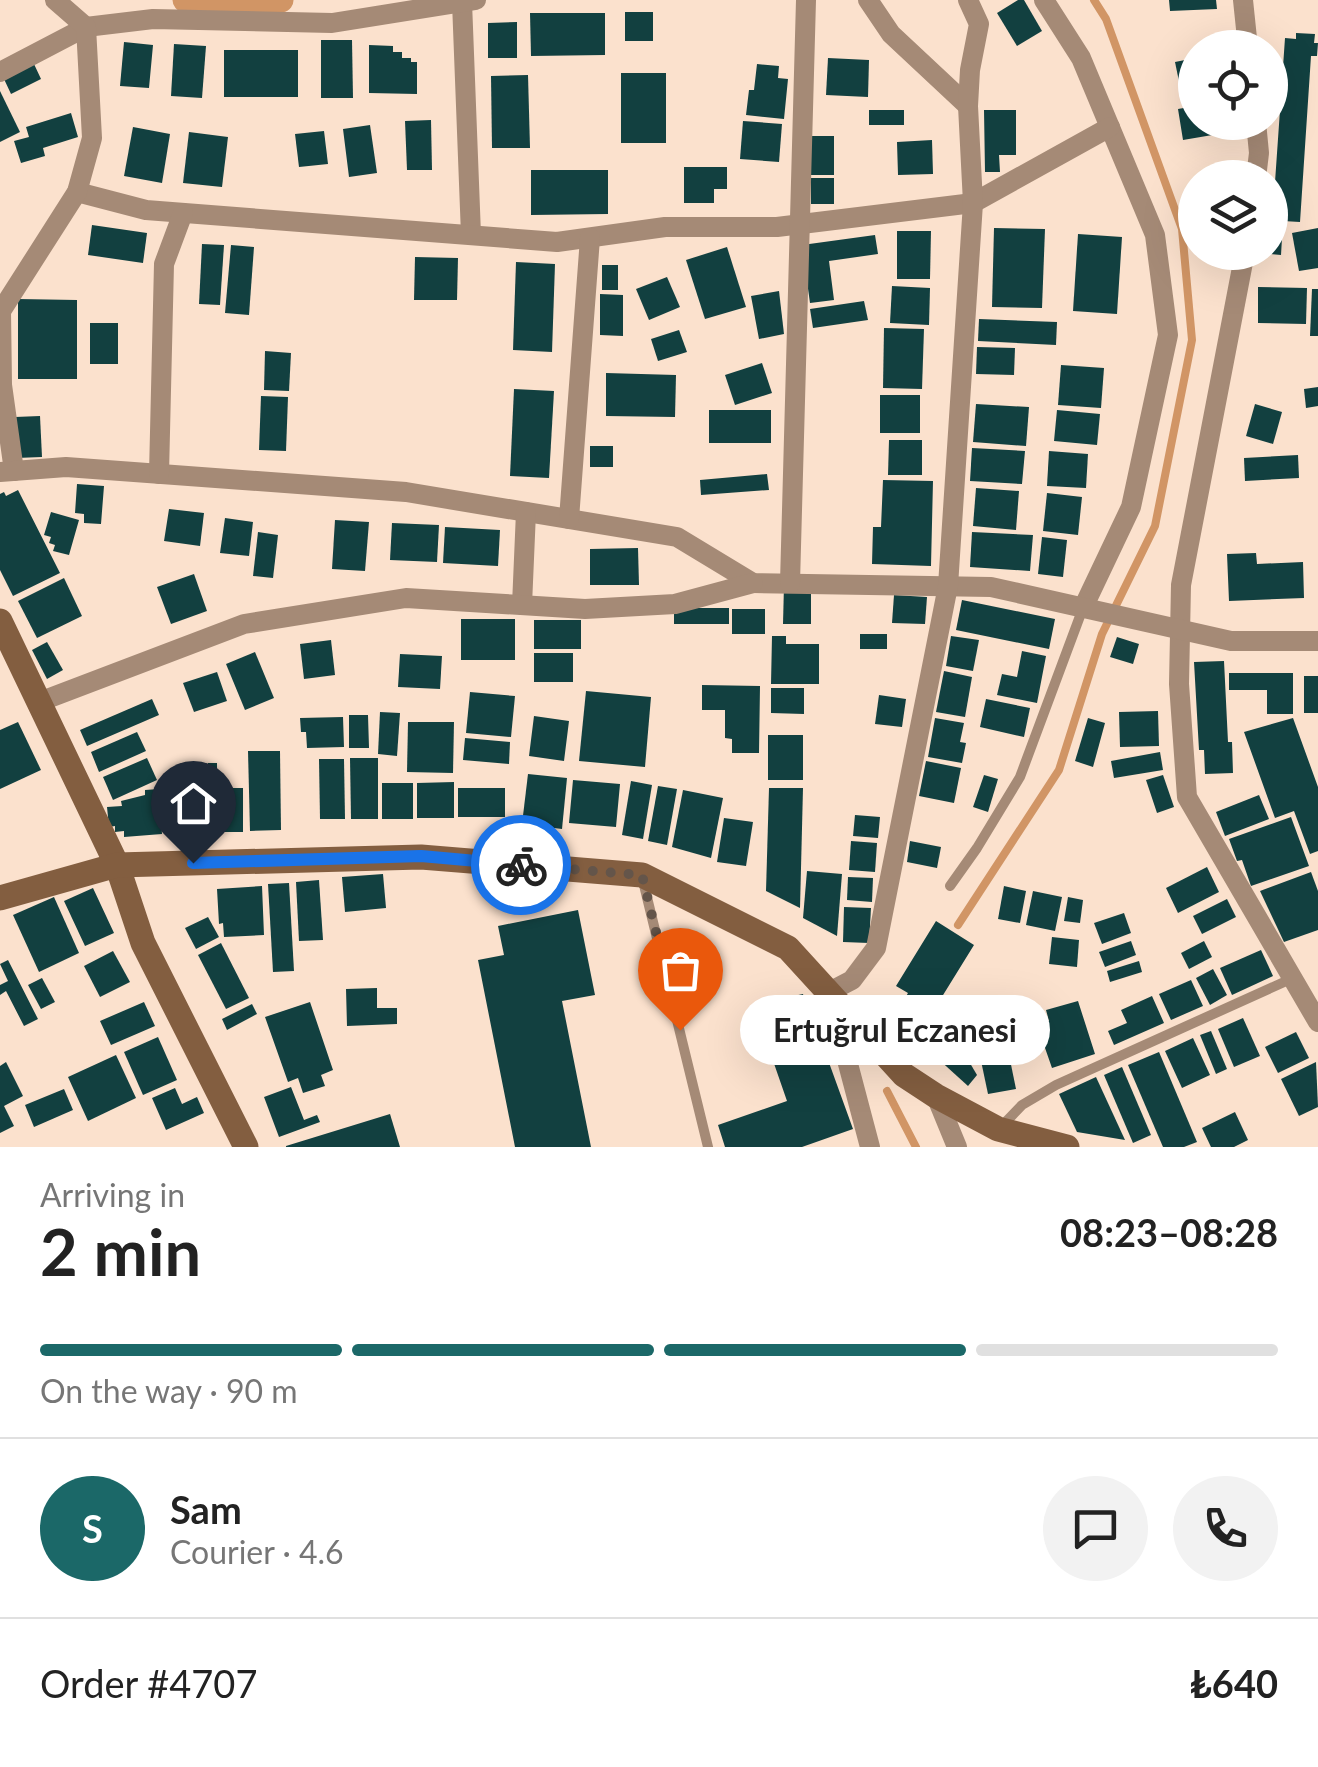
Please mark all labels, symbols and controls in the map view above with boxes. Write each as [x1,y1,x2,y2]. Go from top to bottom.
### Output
map controls [1178,30,1288,270]
button: locate [1178,30,1288,140]
button: layers [1178,160,1288,270]
pin [151,761,236,864]
icon: home [166,776,221,831]
courier [471,815,571,915]
icon: bike [494,838,549,893]
pin [638,928,723,1031]
icon: bag [653,943,708,998]
callout: Ertuğrul Eczanesi [740,995,1050,1065]
text: Ertuğrul Eczanesi [773,1010,1017,1049]
text: Arriving in [40,1175,185,1214]
text: 08:23–08:28 [1060,1209,1278,1255]
text: 2 min [40,1212,201,1290]
text: On the way · 90 m [40,1371,298,1410]
button: chat [1043,1476,1148,1581]
button: phone [1173,1476,1278,1581]
text: Sam [170,1486,242,1532]
text: S [82,1505,103,1551]
text: Courier · 4.6 [170,1532,344,1571]
text: Order #4707 [40,1660,257,1706]
text: ₺640 [1190,1660,1278,1706]

